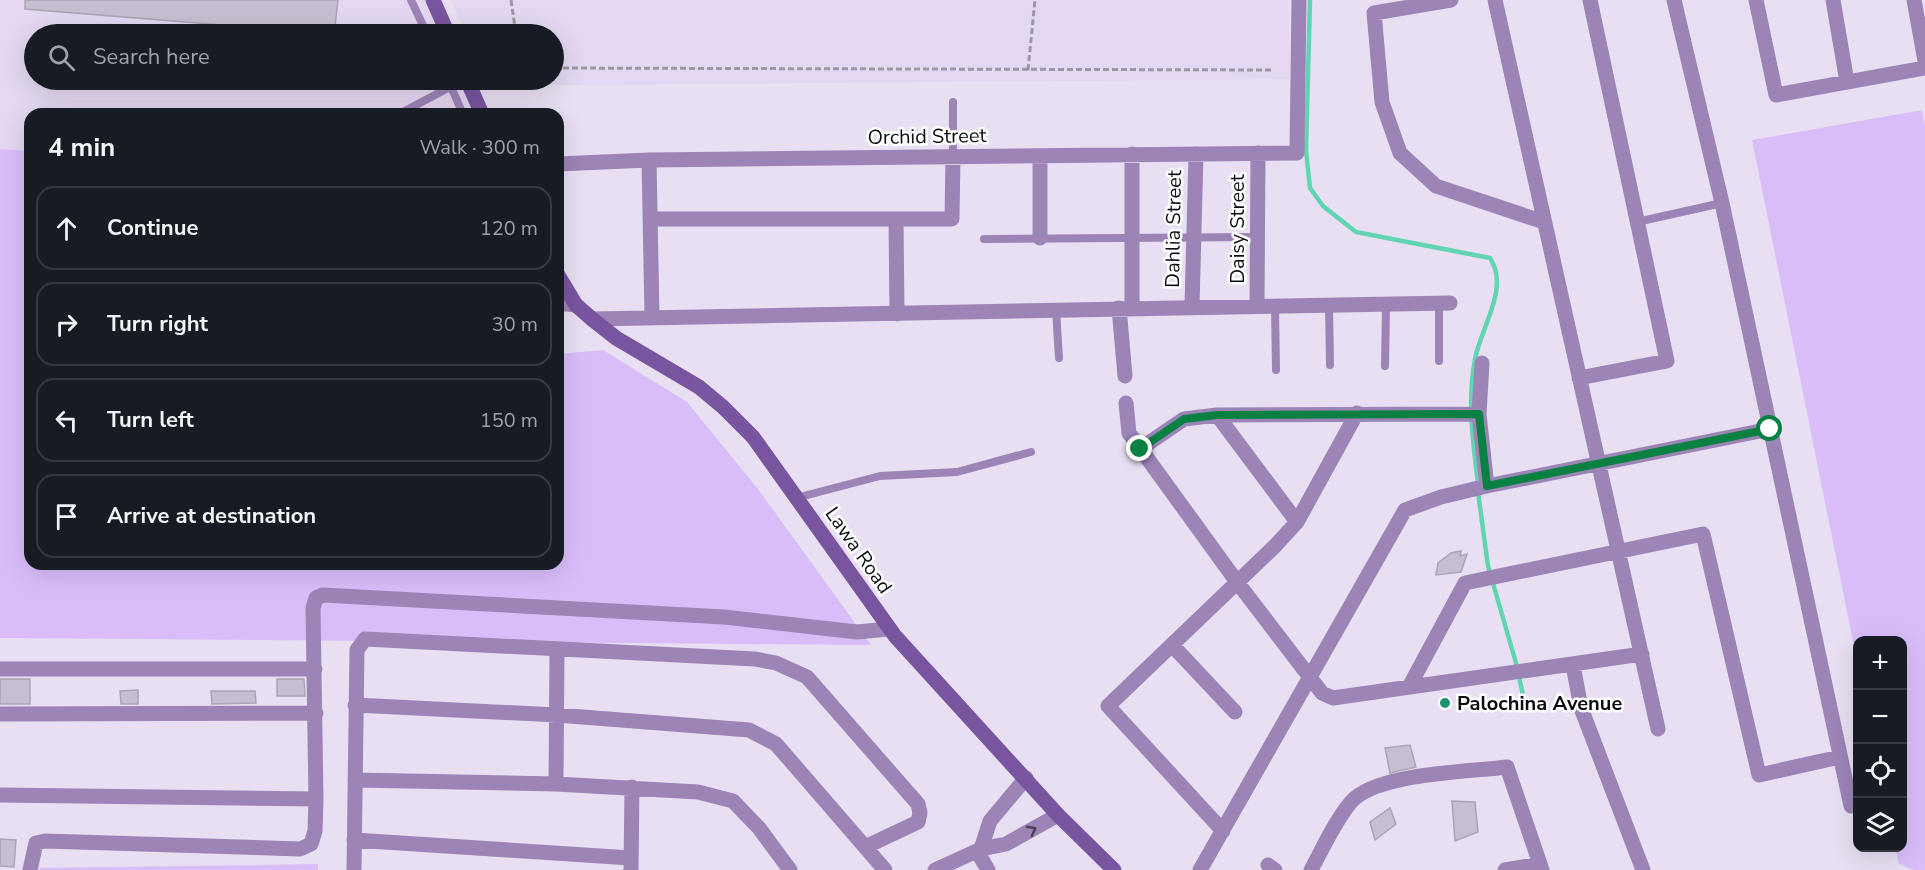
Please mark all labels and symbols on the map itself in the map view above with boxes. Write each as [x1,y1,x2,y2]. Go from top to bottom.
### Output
street label: Orchid Street [867,122,988,151]
street label: Dahlia Street [1159,169,1188,288]
street label: Daisy Street [1224,173,1251,284]
route start [1756,415,1782,441]
route end [1126,435,1152,461]
street label: Lawa Road [819,501,898,599]
place label: Palochina Avenue [1457,690,1622,717]
marker: Palochina Avenue [1438,696,1452,710]
one-way arrow [1026,826,1036,837]

